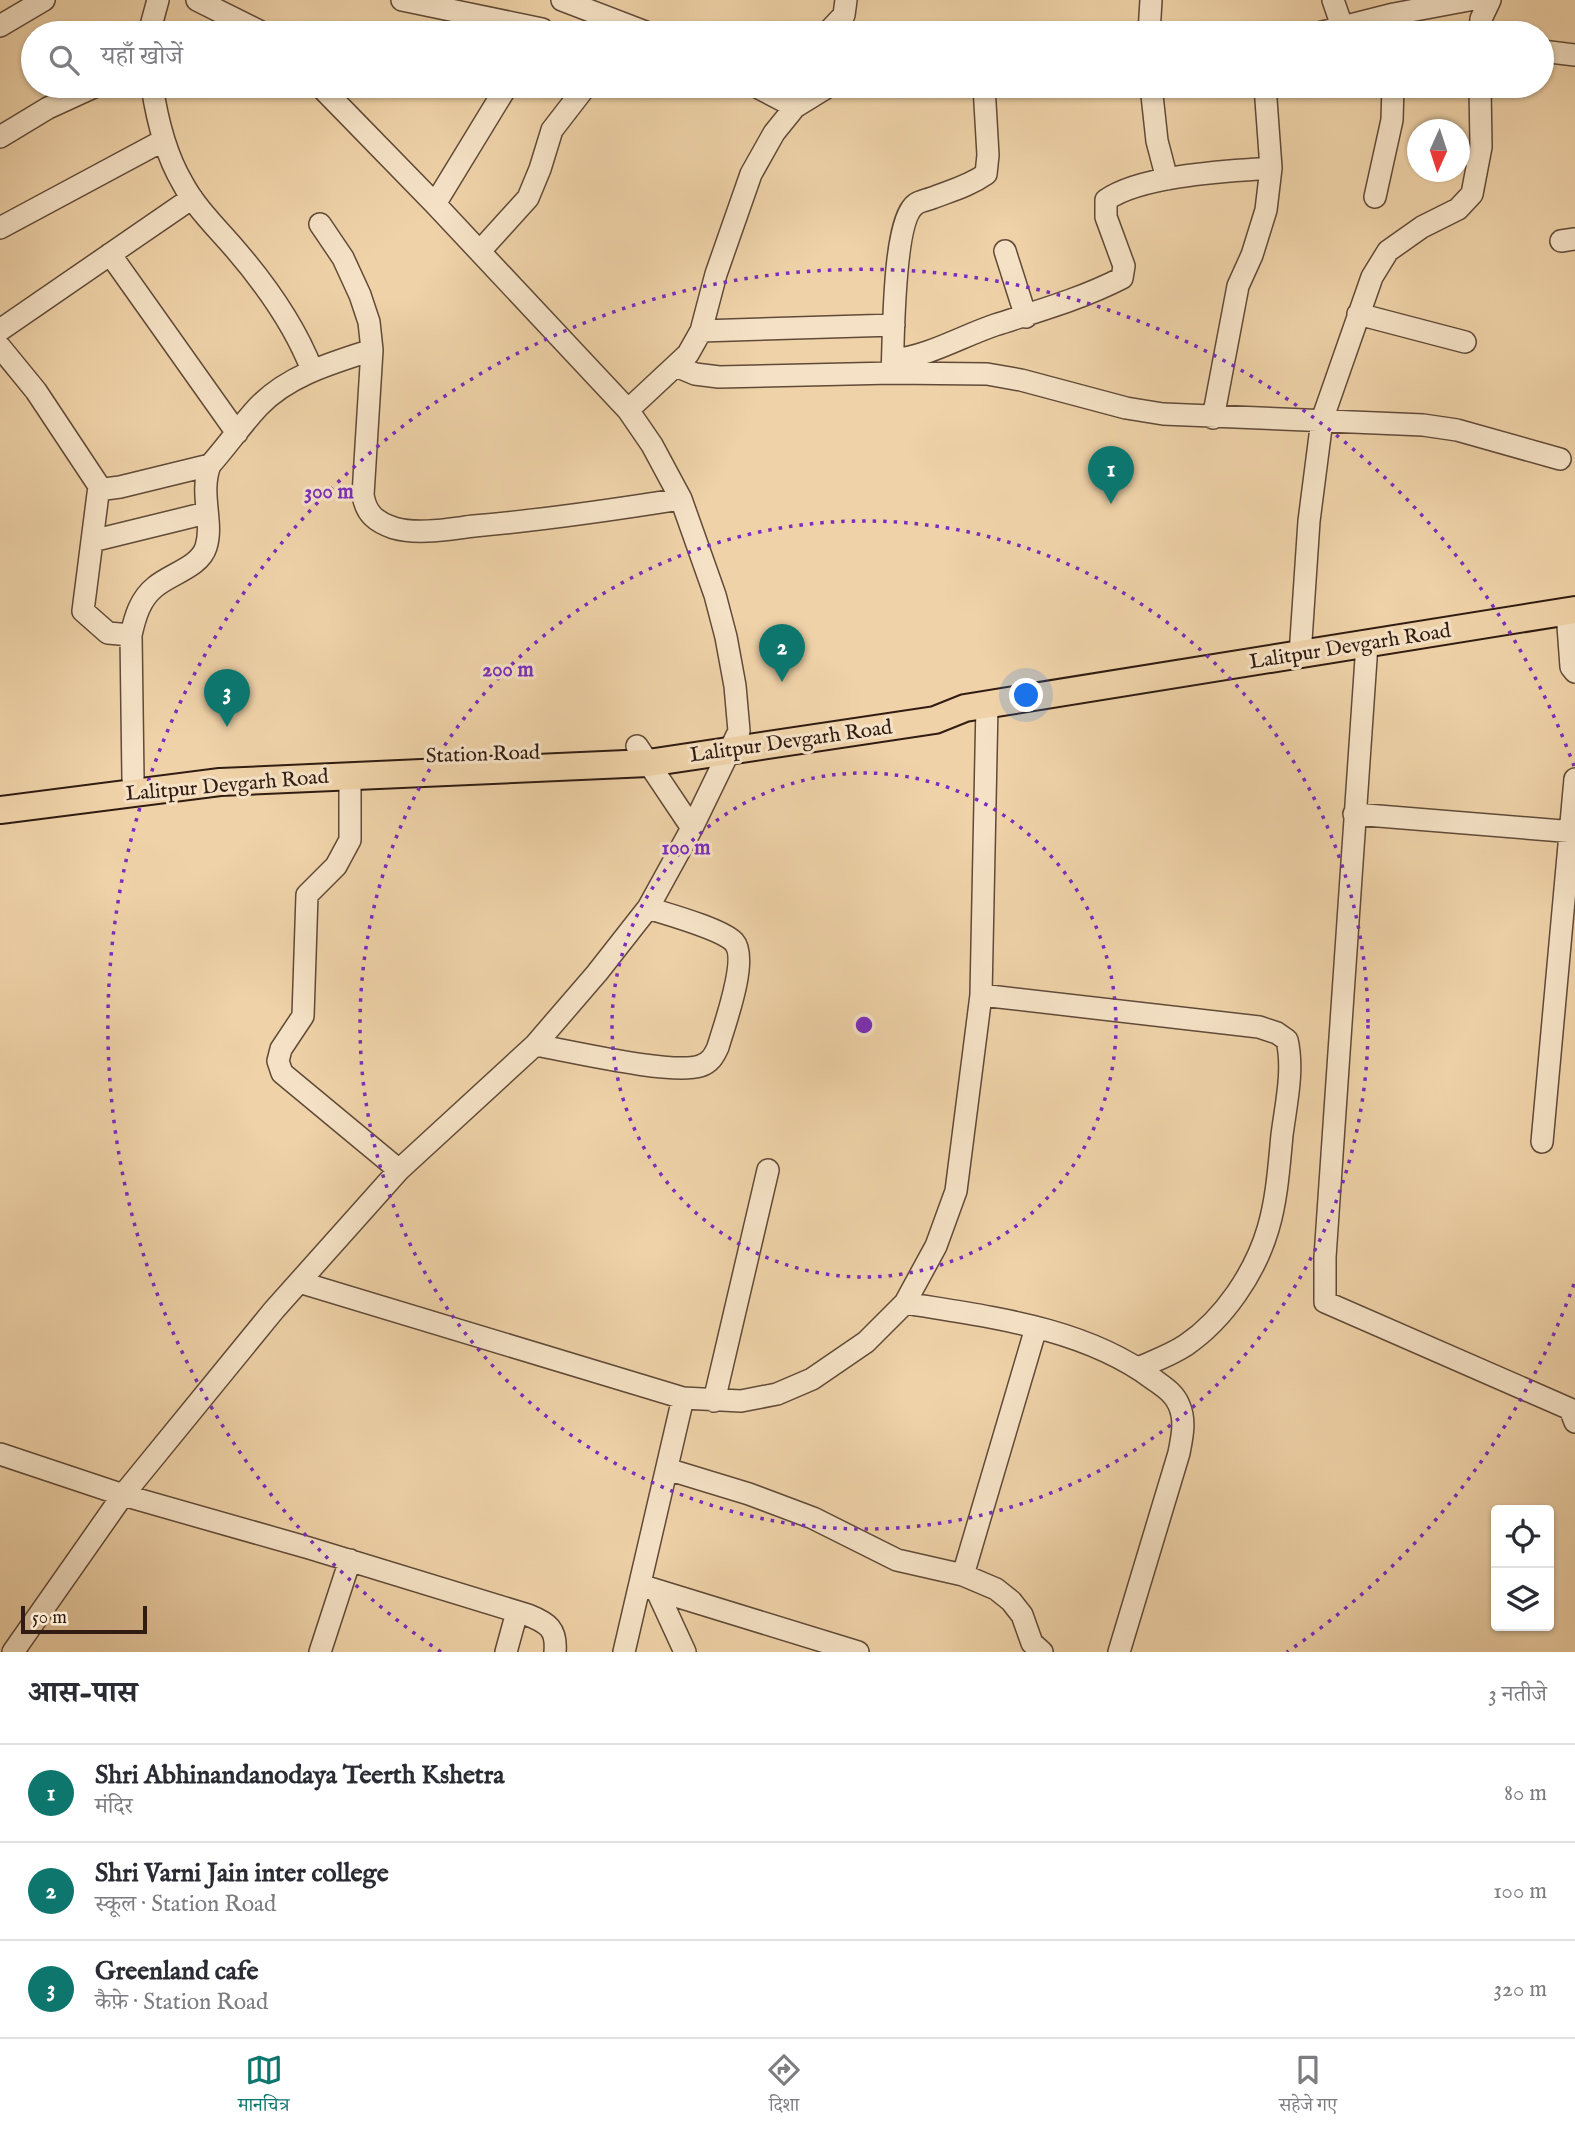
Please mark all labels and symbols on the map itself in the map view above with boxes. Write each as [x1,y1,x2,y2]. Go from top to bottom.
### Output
north arrow [1407,119,1470,182]
pin: 1 [1088,446,1134,504]
text: 300 m [304,479,354,506]
street label: Lalitpur Devgarh Road [1247,618,1454,676]
pin: 2 [759,624,805,682]
text: 200 m [482,657,534,684]
pin: 3 [204,669,250,727]
your location [1009,678,1043,712]
street label: Lalitpur Devgarh Road [688,714,895,770]
street label: Station Road [425,739,541,770]
street label: Lalitpur Devgarh Road [124,764,331,808]
text: 100 m [661,835,711,862]
centre of rings [852,1013,876,1037]
scale bar [21,1603,147,1635]

